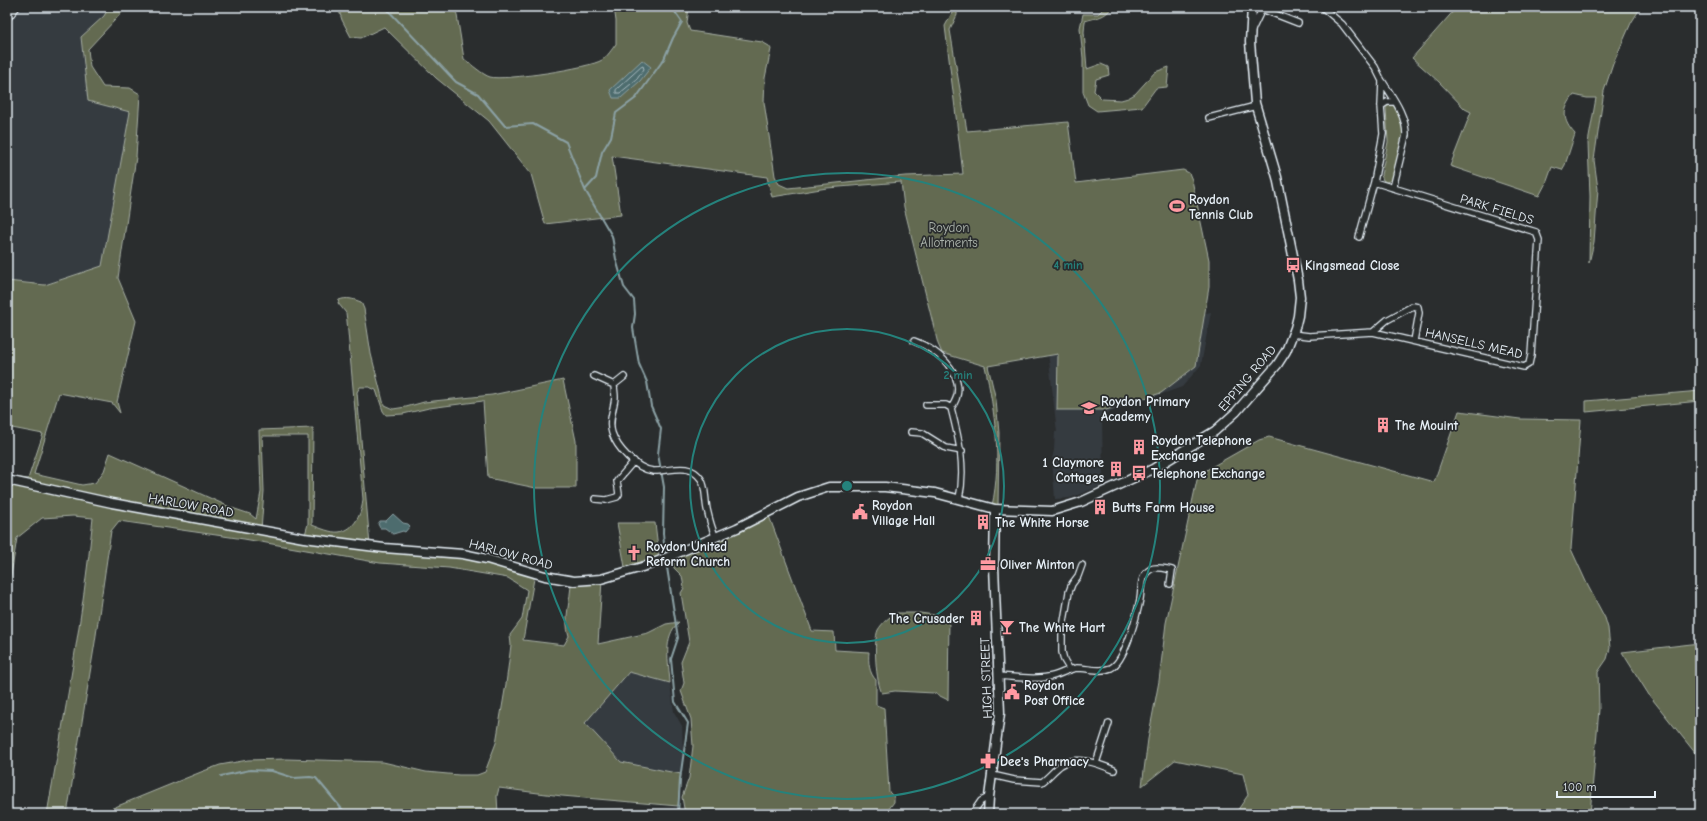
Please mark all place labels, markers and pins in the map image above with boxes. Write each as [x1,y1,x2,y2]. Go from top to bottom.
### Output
place label: Roydon Tennis Club [1189,192,1253,222]
sports icon: Roydon Tennis Club [1168,197,1186,215]
bus stop icon: Kingsmead Close [1284,256,1302,274]
place label: Kingsmead Close [1305,258,1400,273]
place label: Roydon Primary Academy [1101,394,1190,424]
school or university icon: Roydon Primary Academy [1080,399,1098,417]
building icon: The Mouint [1374,416,1392,434]
place label: The Mouint [1395,418,1459,433]
place label: Roydon Telephone Exchange [1151,433,1252,463]
building icon: Roydon Telephone Exchange [1130,438,1148,456]
place label: 1 Claymore Cottages [1043,455,1105,485]
building icon: 1 Claymore Cottages [1107,460,1125,478]
bus stop icon: Telephone Exchange [1130,464,1148,482]
place label: Telephone Exchange [1151,466,1266,481]
centre of rings [840,479,854,493]
place label: Roydon Village Hall [872,498,935,528]
building icon: Butts Farm House [1091,498,1109,516]
place label: Butts Farm House [1112,500,1215,515]
public building icon: Roydon Village Hall [851,503,869,521]
building icon: The White Horse [974,513,992,531]
place label: The White Horse [995,515,1089,530]
place label: Roydon United Reform Church [646,539,730,569]
church icon: Roydon United Reform Church [625,544,643,562]
office icon: Oliver Minton [979,555,997,573]
place label: Oliver Minton [1000,557,1075,572]
building icon: The Crusader [967,609,985,627]
place label: The Crusader [889,611,965,626]
bar icon: The White Hart [998,618,1016,636]
place label: The White Hart [1019,620,1106,635]
place label: Roydon Post Office [1024,678,1085,708]
public building icon: Roydon Post Office [1003,683,1021,701]
pharmacy icon: Dee's Pharmacy [979,752,997,770]
place label: Dee's Pharmacy [1000,754,1089,769]

